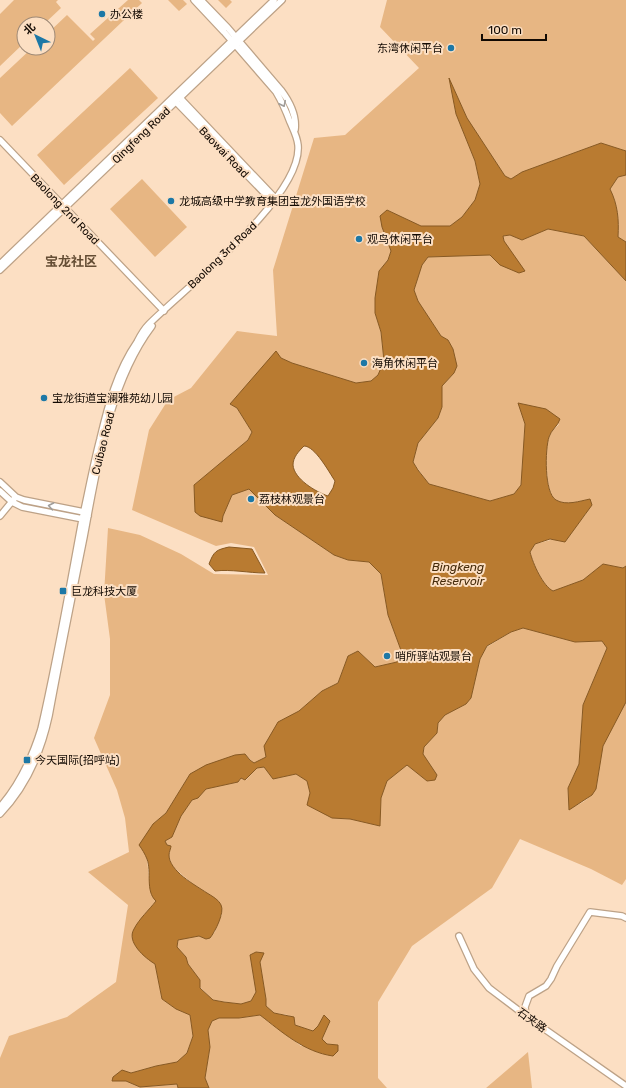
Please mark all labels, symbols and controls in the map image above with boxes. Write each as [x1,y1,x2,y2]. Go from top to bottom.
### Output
place label: 办公楼 [110,8,143,21]
marker: 办公楼 [97,9,107,19]
north arrow [16,16,56,56]
scale bar [482,16,546,42]
text: 北 [21,21,38,38]
text: 100 m [488,23,522,37]
place label: 东湾休闲平台 [377,42,443,55]
marker: 东湾休闲平台 [446,43,456,53]
one-way arrow [278,99,286,107]
street label: Qingfeng Road [110,104,173,166]
street label: Baowai Road [196,124,251,181]
street label: Baolong 2nd Road [28,171,102,247]
place label: 龙城高级中学教育集团宝龙外国语学校 [179,195,366,208]
marker: 龙城高级中学教育集团宝龙外国语学校 [166,196,176,206]
street label: Baolong 3rd Road [185,219,259,292]
place label: 观鸟休闲平台 [367,233,433,246]
marker: 观鸟休闲平台 [354,234,364,244]
district label: 宝龙社区 [45,254,97,269]
place label: 海角休闲平台 [372,357,438,370]
marker: 海角休闲平台 [359,358,369,368]
place label: 宝龙街道宝澜雅苑幼儿园 [52,392,173,405]
marker: 宝龙街道宝澜雅苑幼儿园 [39,393,49,403]
street label: Cuibao Road [89,410,118,476]
place label: 荔枝林观景台 [259,493,325,506]
marker: 荔枝林观景台 [246,494,256,504]
one-way arrow [48,502,54,510]
water label: Bingkeng Reservoir [432,560,485,588]
place label: 巨龙科技大厦 [71,585,137,598]
marker: 巨龙科技大厦 [58,586,68,596]
place label: 哨所驿站观景台 [395,650,472,663]
marker: 哨所驿站观景台 [382,651,392,661]
place label: 今天国际(招呼站) [35,754,120,767]
marker: 今天国际(招呼站) [22,755,32,765]
street label: 石夹路 [514,1006,549,1035]

